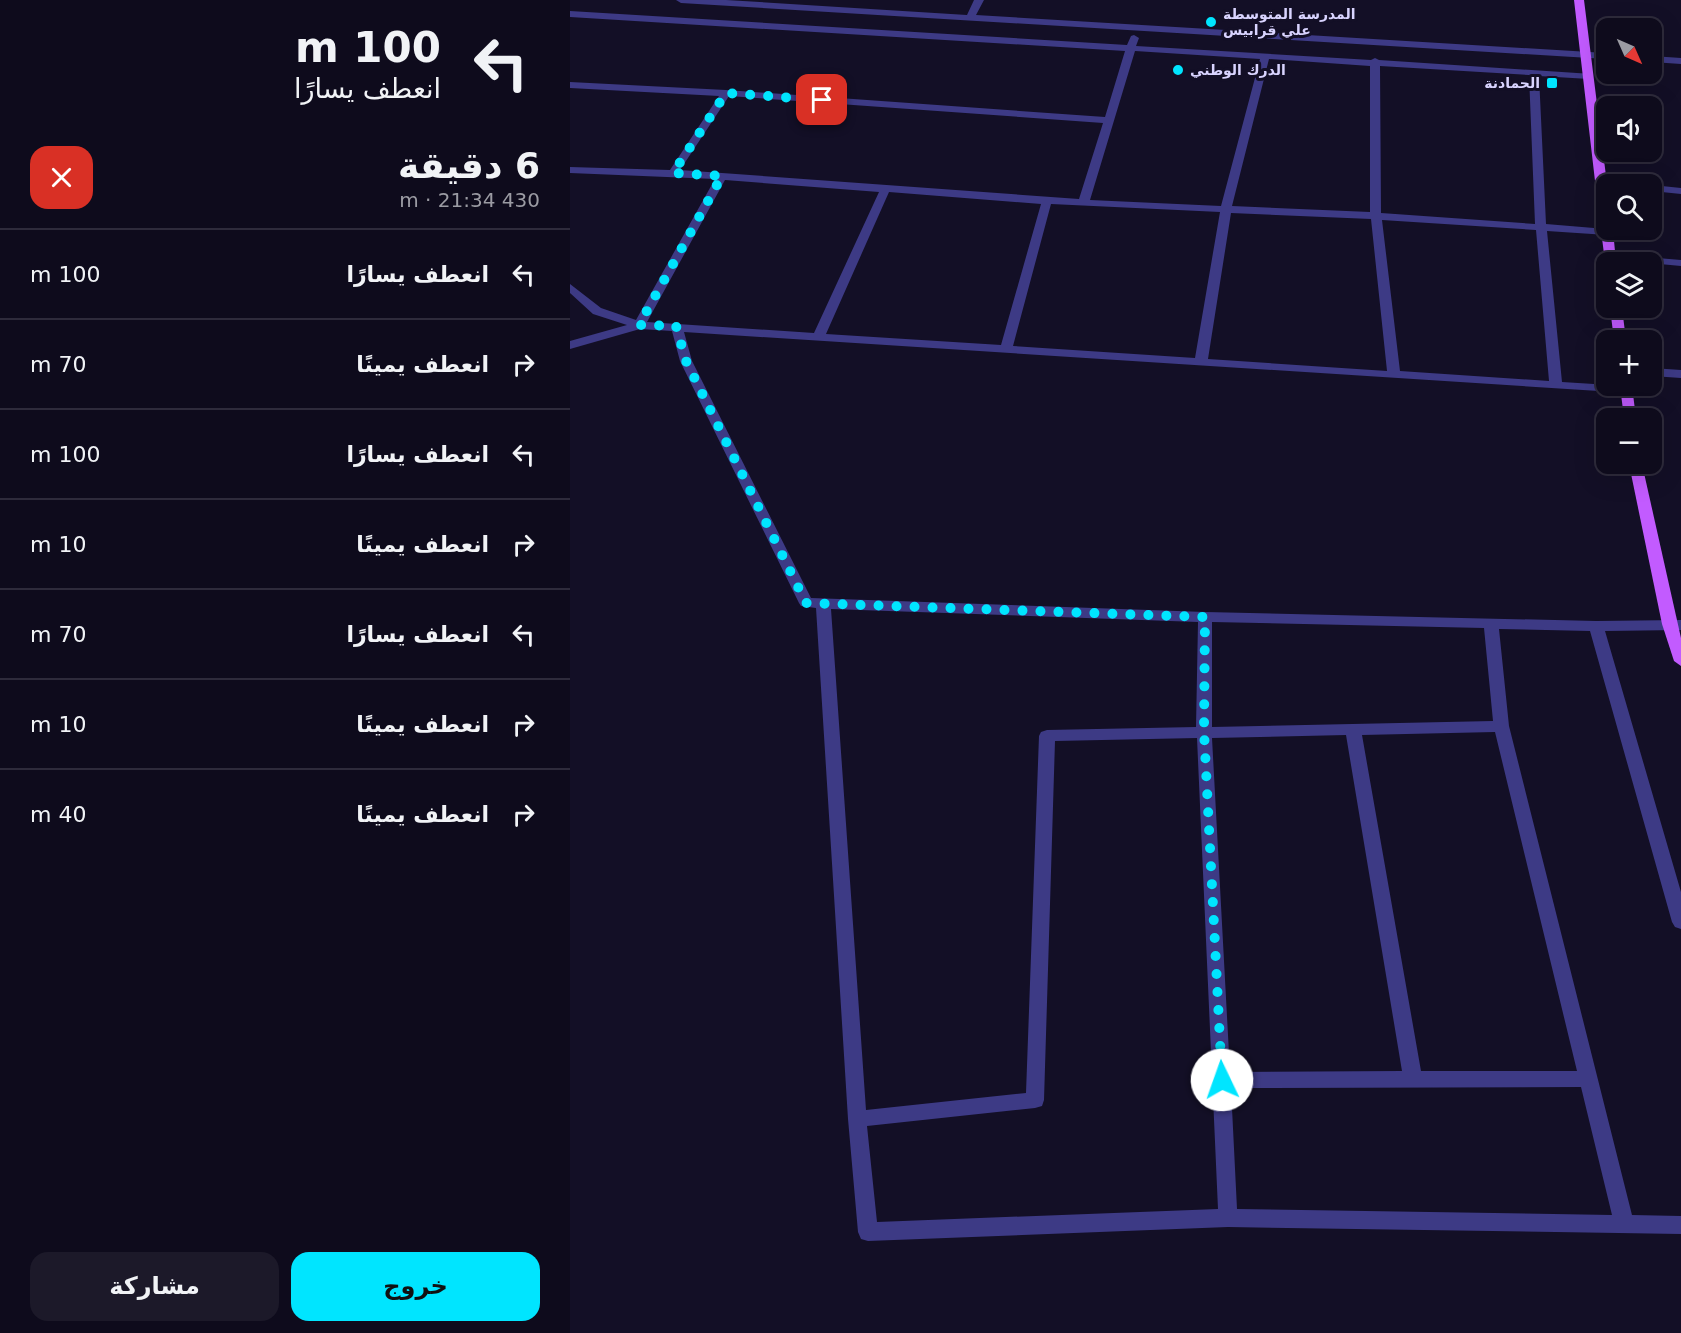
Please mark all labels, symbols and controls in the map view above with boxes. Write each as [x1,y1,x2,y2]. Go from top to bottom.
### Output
place label: المدرسة المتوسطة علي قرابيس [1223,6,1356,39]
marker: المدرسة المتوسطة علي قرابيس [1204,15,1218,29]
north arrow [1596,18,1662,84]
map controls [1596,18,1662,474]
text: 100 m [295,23,441,72]
icon: left [462,24,540,102]
place label: الدرك الوطني [1190,62,1286,79]
marker: الدرك الوطني [1171,63,1185,77]
text: انعطف يسارًا [294,73,441,104]
pin [796,74,847,125]
place label: الحمادنة [1484,75,1540,91]
marker: الحمادنة [1545,76,1559,90]
icon: arrive [805,83,838,116]
button: sound [1596,96,1662,162]
text: 6 دقيقة [398,145,540,186]
button: close [30,146,93,209]
button: search [1596,174,1662,240]
text: 430 m · 21:34 [399,188,540,212]
button: layers [1596,252,1662,318]
icon: left [507,258,540,291]
text: 100 m [30,262,100,287]
text: انعطف يسارًا [346,262,489,287]
button: + [1596,330,1662,396]
icon: right [507,348,540,381]
text: 70 m [30,352,86,377]
text: انعطف يمينًا [356,352,489,377]
button: − [1596,408,1662,474]
icon: left [507,438,540,471]
text: 100 m [30,442,100,467]
text: انعطف يسارًا [346,442,489,467]
icon: right [507,528,540,561]
text: 10 m [30,532,86,557]
text: انعطف يمينًا [356,532,489,557]
icon: left [507,618,540,651]
text: 70 m [30,622,86,647]
text: انعطف يسارًا [346,622,489,647]
icon: right [507,708,540,741]
text: 10 m [30,712,86,737]
text: انعطف يمينًا [356,712,489,737]
icon: right [507,798,540,831]
text: 40 m [30,802,86,827]
text: انعطف يمينًا [356,802,489,827]
position arrow [1190,1048,1254,1112]
button: مشاركة [30,1252,279,1321]
button: خروج [291,1252,540,1321]

